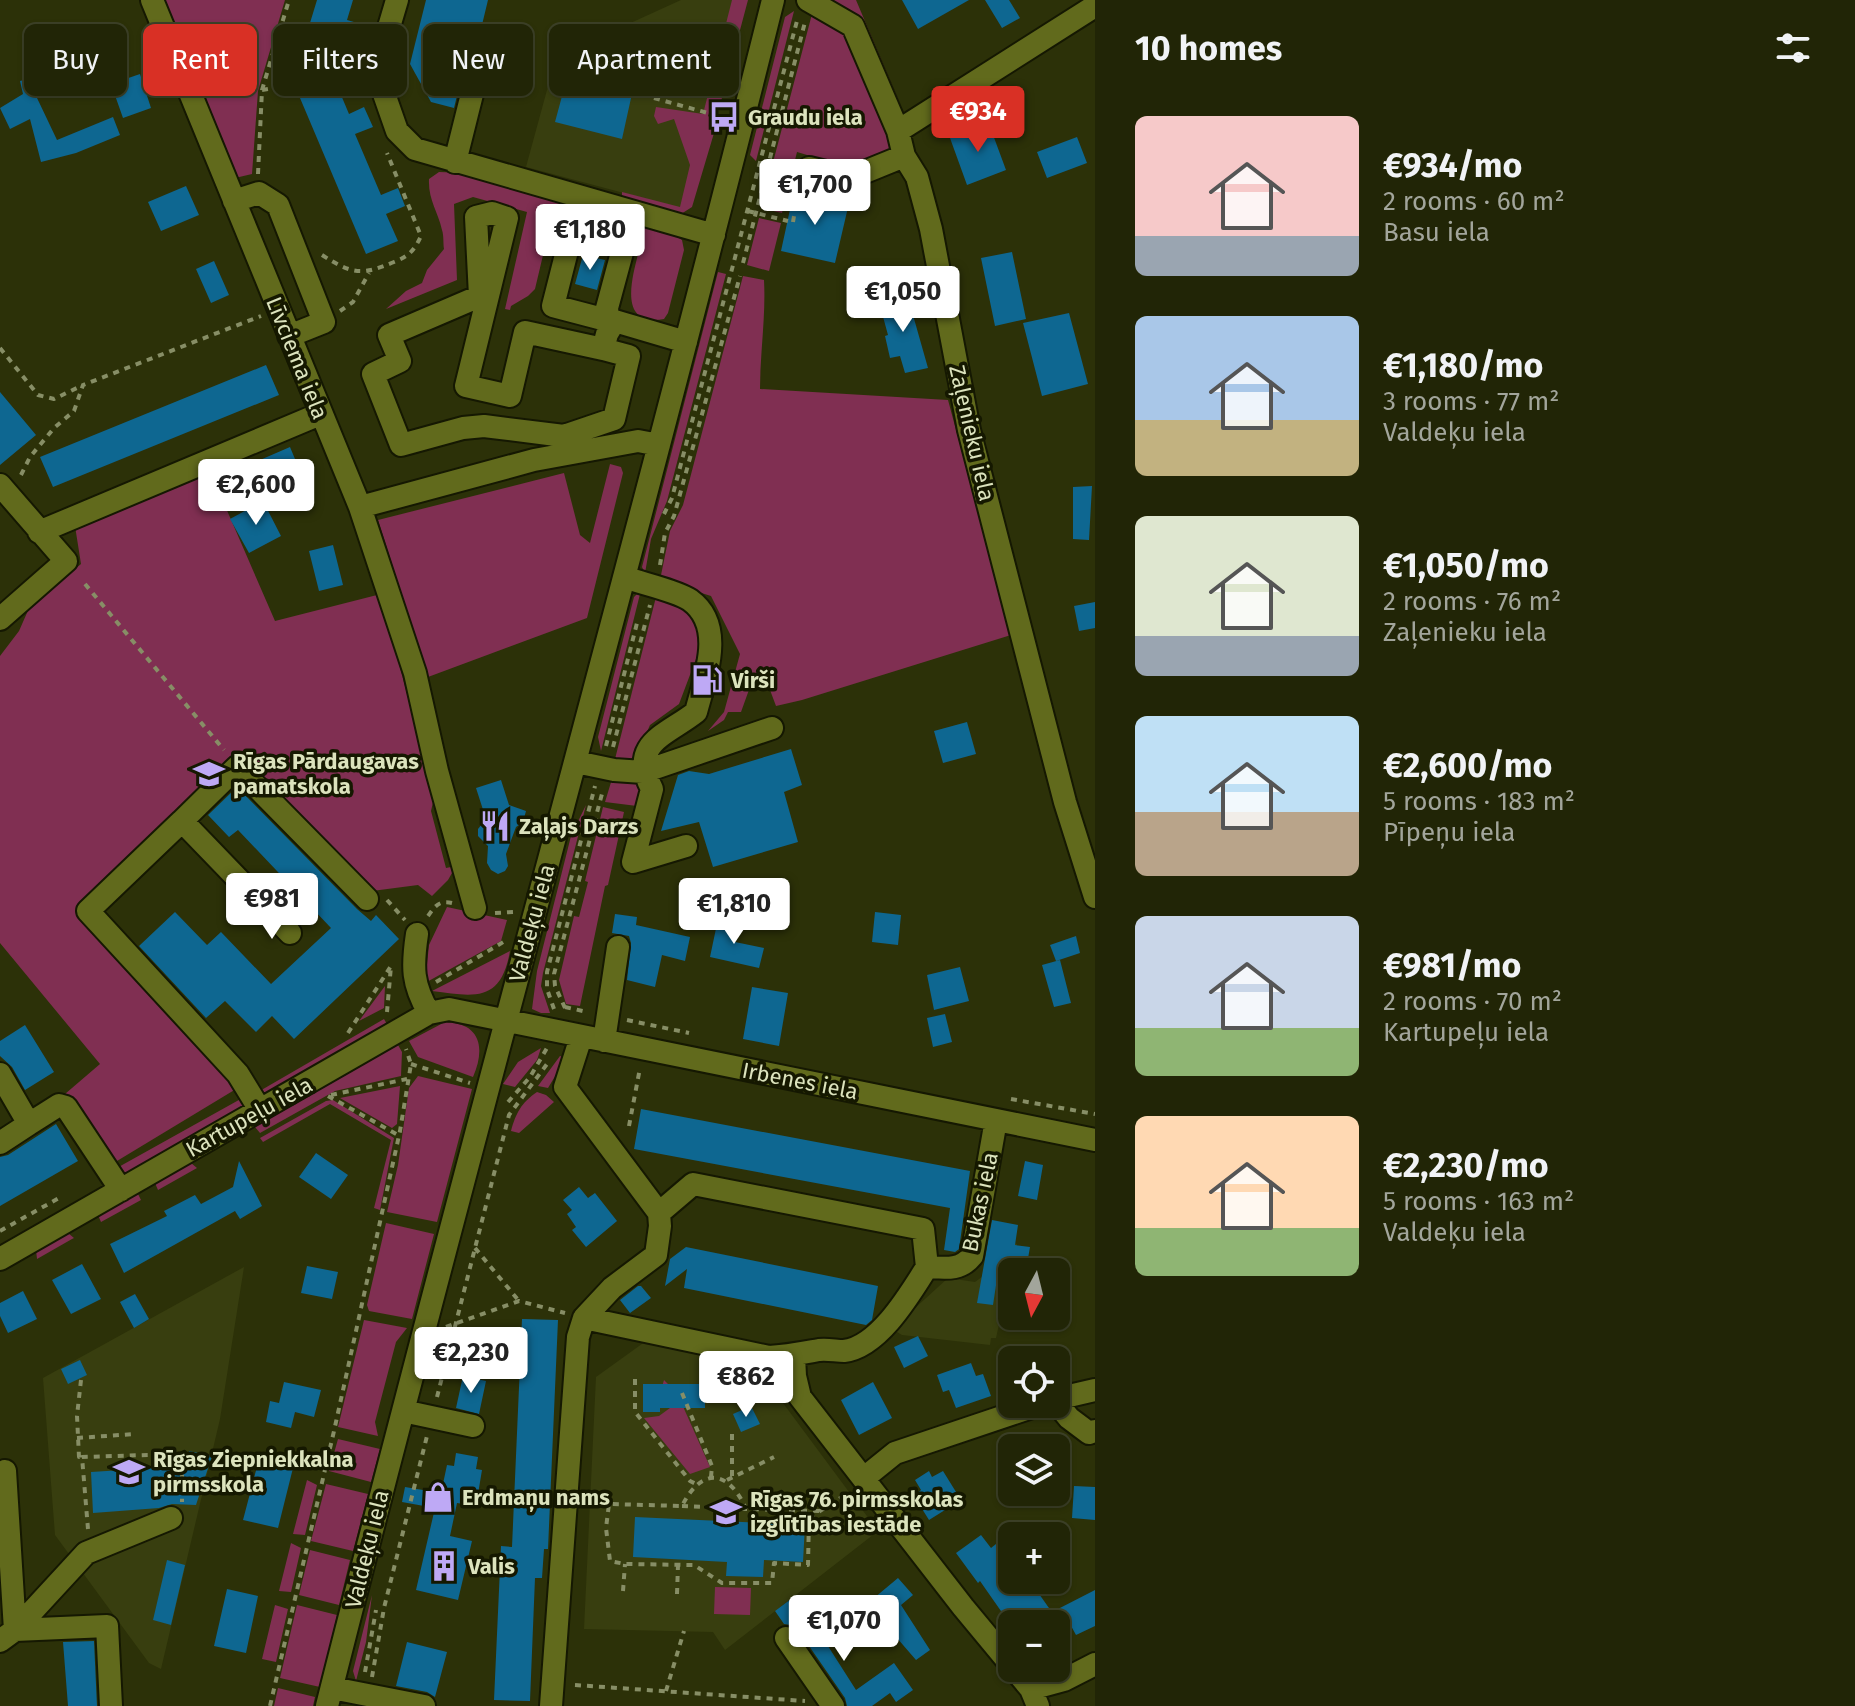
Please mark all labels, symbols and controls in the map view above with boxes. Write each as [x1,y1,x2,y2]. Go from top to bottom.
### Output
chip: Buy [24,24,127,96]
chip: Rent [143,24,257,96]
chip: Filters [273,24,407,96]
chip: New [423,24,533,96]
chip: Apartment [549,24,739,96]
icon: filters [1771,26,1815,70]
text: 10 homes [1135,28,1282,69]
pin: €934 [931,86,1025,154]
text: €934 [949,96,1007,127]
bus stop icon: Graudu iela [707,100,741,134]
place label: Graudu iela [748,104,863,131]
text: €934/mo [1383,145,1522,186]
icon: home [1199,148,1295,244]
pin: €1,700 [750,159,880,227]
text: €1,700 [777,169,853,200]
text: 2 rooms · 60 m² [1383,186,1565,217]
pin: €1,180 [525,204,655,272]
text: €1,180 [554,214,626,245]
text: Basu iela [1383,217,1490,248]
pin: €1,050 [838,266,968,334]
text: €1,050 [865,276,941,307]
street label: Līvciema iela [260,293,334,423]
text: €1,180/mo [1383,345,1543,386]
icon: home [1199,348,1295,444]
street label: Zaļenieku iela [943,362,1001,504]
text: 3 rooms · 77 m² [1383,386,1559,417]
text: Valdeķu iela [1383,417,1526,448]
pin: €2,600 [191,459,321,527]
text: €2,600 [216,469,296,500]
text: €1,050/mo [1383,545,1549,586]
icon: home [1199,548,1295,644]
text: 2 rooms · 76 m² [1383,586,1561,617]
text: Zaļenieku iela [1383,617,1547,648]
fuel station icon: Virši [690,663,724,697]
place label: Virši [730,667,775,694]
text: €2,600/mo [1383,745,1552,786]
place label: Rīgas Pārdaugavas pamatskola [233,748,419,800]
icon: home [1199,748,1295,844]
school or university icon: Rīgas Pārdaugavas pamatskola [192,757,226,791]
text: 5 rooms · 183 m² [1383,786,1575,817]
restaurant icon: Zaļajs Darzs [478,809,512,843]
place label: Zaļajs Darzs [519,813,639,841]
text: Pīpeņu iela [1383,817,1515,848]
street label: Valdeķu iela [503,861,562,985]
pin: €981 [225,873,319,941]
pin: €1,810 [669,878,799,946]
text: €981 [244,883,300,914]
text: €1,810 [697,888,771,919]
text: €981/mo [1383,945,1521,986]
icon: home [1199,948,1295,1044]
text: 2 rooms · 70 m² [1383,986,1562,1017]
text: Kartupeļu iela [1383,1017,1549,1048]
street label: Irbenes iela [740,1057,860,1105]
street label: Kartupeļu iela [181,1071,317,1163]
text: €2,230/mo [1383,1145,1549,1186]
icon: home [1199,1148,1295,1244]
street label: Bukas iela [956,1150,1004,1254]
text: 5 rooms · 163 m² [1383,1186,1574,1217]
text: Valdeķu iela [1383,1217,1526,1248]
north arrow [998,1258,1070,1330]
map controls [998,1258,1070,1682]
pin: €2,230 [406,1327,536,1395]
text: €2,230 [433,1337,509,1368]
button: locate [998,1346,1070,1418]
pin: €862 [699,1351,793,1419]
text: €862 [717,1361,775,1392]
button: layers [998,1434,1070,1506]
place label: Rīgas Ziepniekkalna pirmsskola [153,1446,354,1498]
school or university icon: Rīgas Ziepniekkalna pirmsskola [112,1455,146,1489]
shop icon: Erdmaņu nams [421,1480,455,1514]
place label: Erdmaņu nams [462,1484,610,1512]
place label: Rīgas 76. pirmsskolas izglītības iestāde [750,1486,964,1538]
street label: Valdeķu iela [339,1487,396,1611]
school or university icon: Rīgas 76. pirmsskolas izglītības iestāde [709,1495,743,1529]
button: + [998,1522,1070,1594]
building icon: Valis [427,1549,461,1583]
place label: Valis [467,1553,515,1580]
pin: €1,070 [779,1595,909,1663]
text: €1,070 [807,1605,881,1636]
button: − [998,1610,1070,1682]

